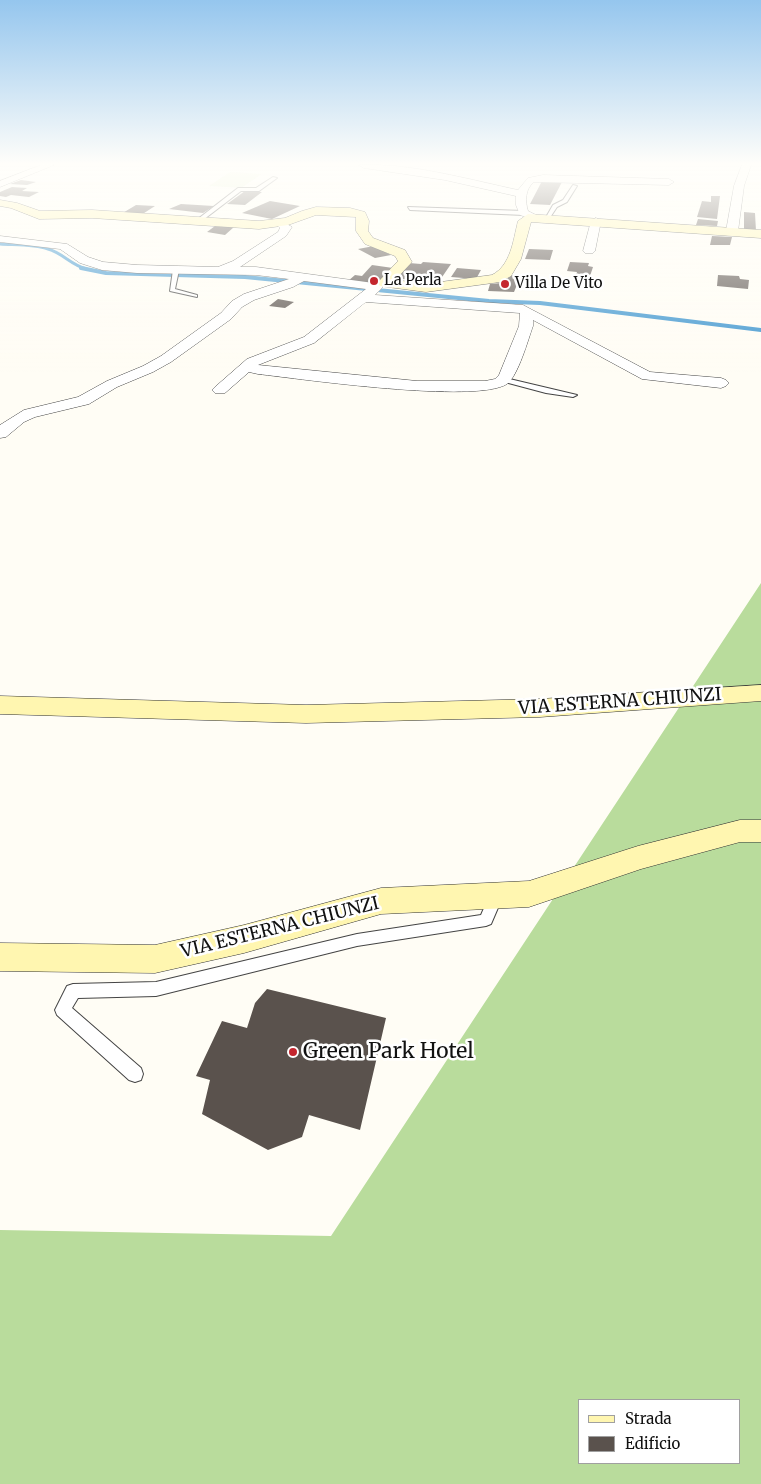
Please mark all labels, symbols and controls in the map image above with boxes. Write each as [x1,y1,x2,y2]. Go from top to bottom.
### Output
place label: La Perla [384,272,442,290]
marker: La Perla [368,275,380,287]
place label: Villa De Vito [515,275,602,293]
marker: Villa De Vito [499,278,511,290]
street label: VIA ESTERNA CHIUNZI [518,684,722,720]
street label: VIA ESTERNA CHIUNZI [179,893,381,963]
place label: Green Park Hotel [303,1039,474,1065]
marker: Green Park Hotel [287,1046,299,1058]
legend [578,1399,741,1464]
text: Strada [625,1409,672,1428]
text: Edificio [625,1434,680,1453]

